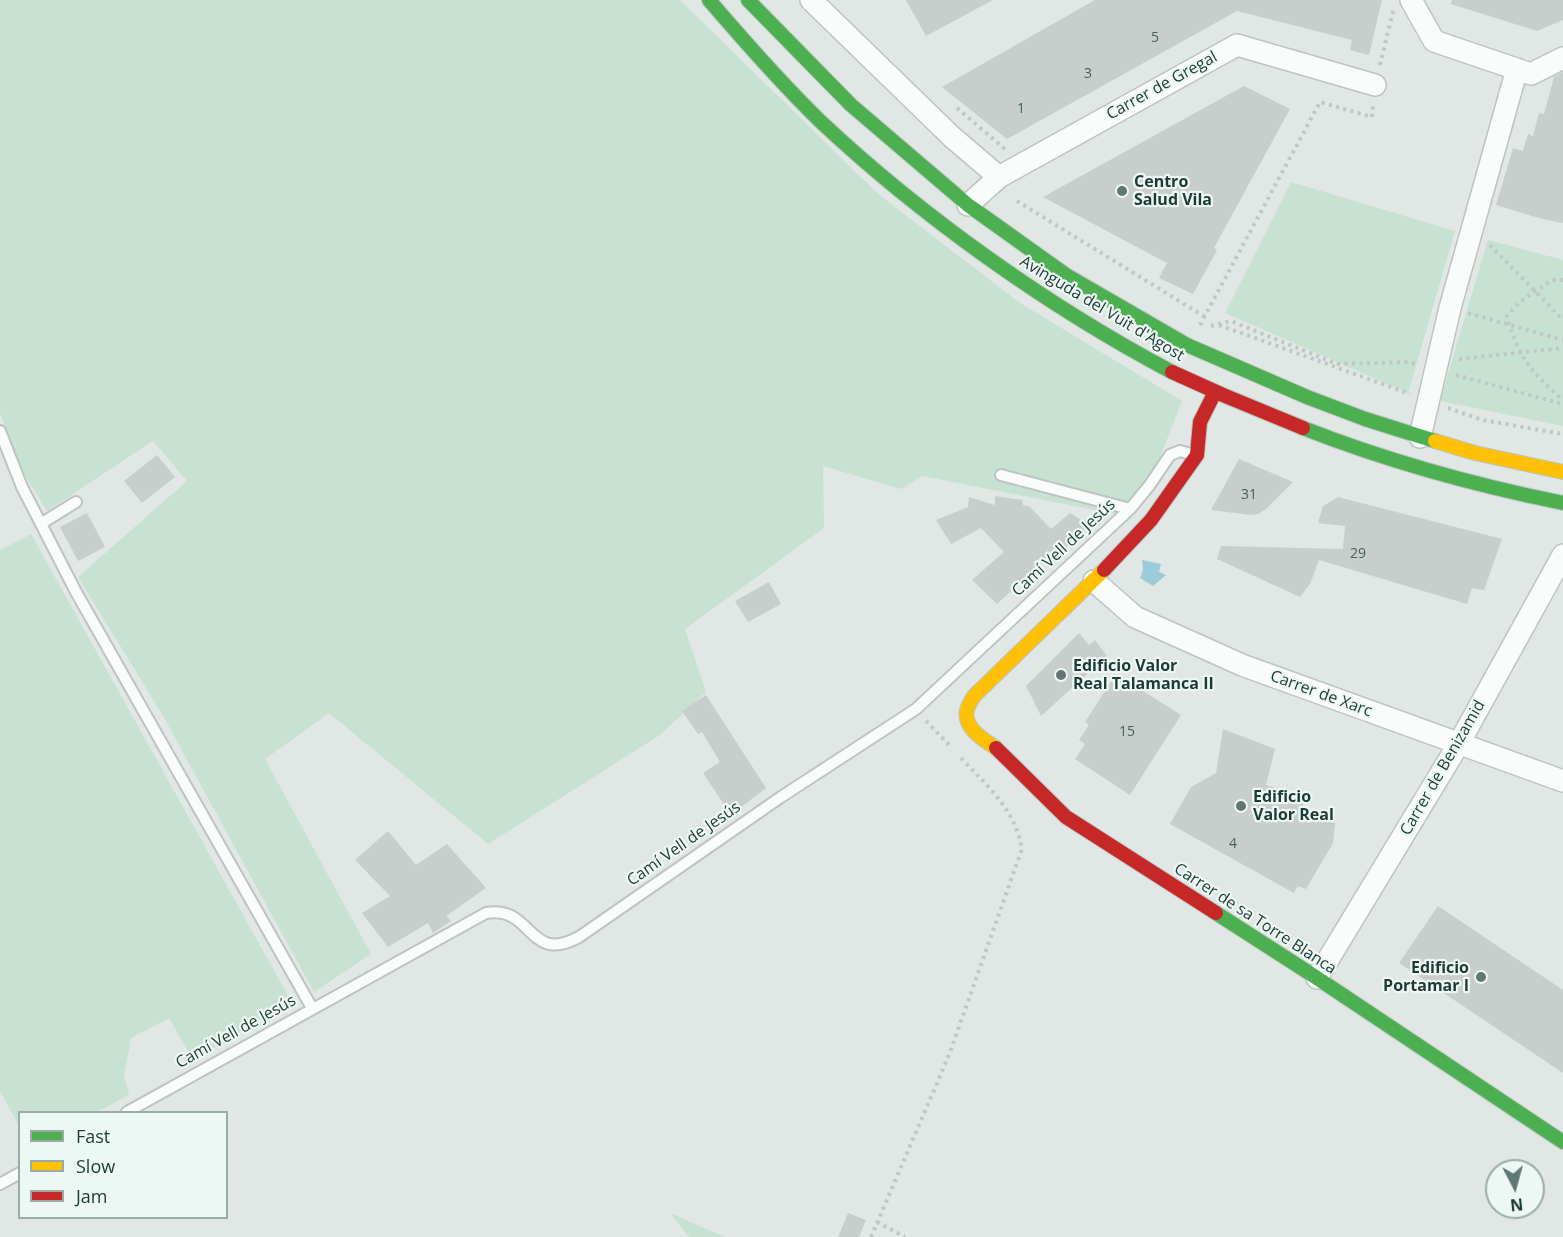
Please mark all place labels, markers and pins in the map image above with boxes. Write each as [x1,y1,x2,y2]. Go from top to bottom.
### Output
place label: Centro Salud Vila [1134,172,1212,210]
marker: Centro Salud Vila [1115,184,1129,198]
place label: Edificio Valor Real Talamanca II [1073,656,1214,694]
marker: Edificio Valor Real Talamanca II [1054,668,1068,682]
place label: Edificio Valor Real [1253,787,1334,825]
marker: Edificio Valor Real [1234,799,1248,813]
place label: Edificio Portamar I [1383,958,1469,996]
marker: Edificio Portamar I [1474,970,1488,984]

